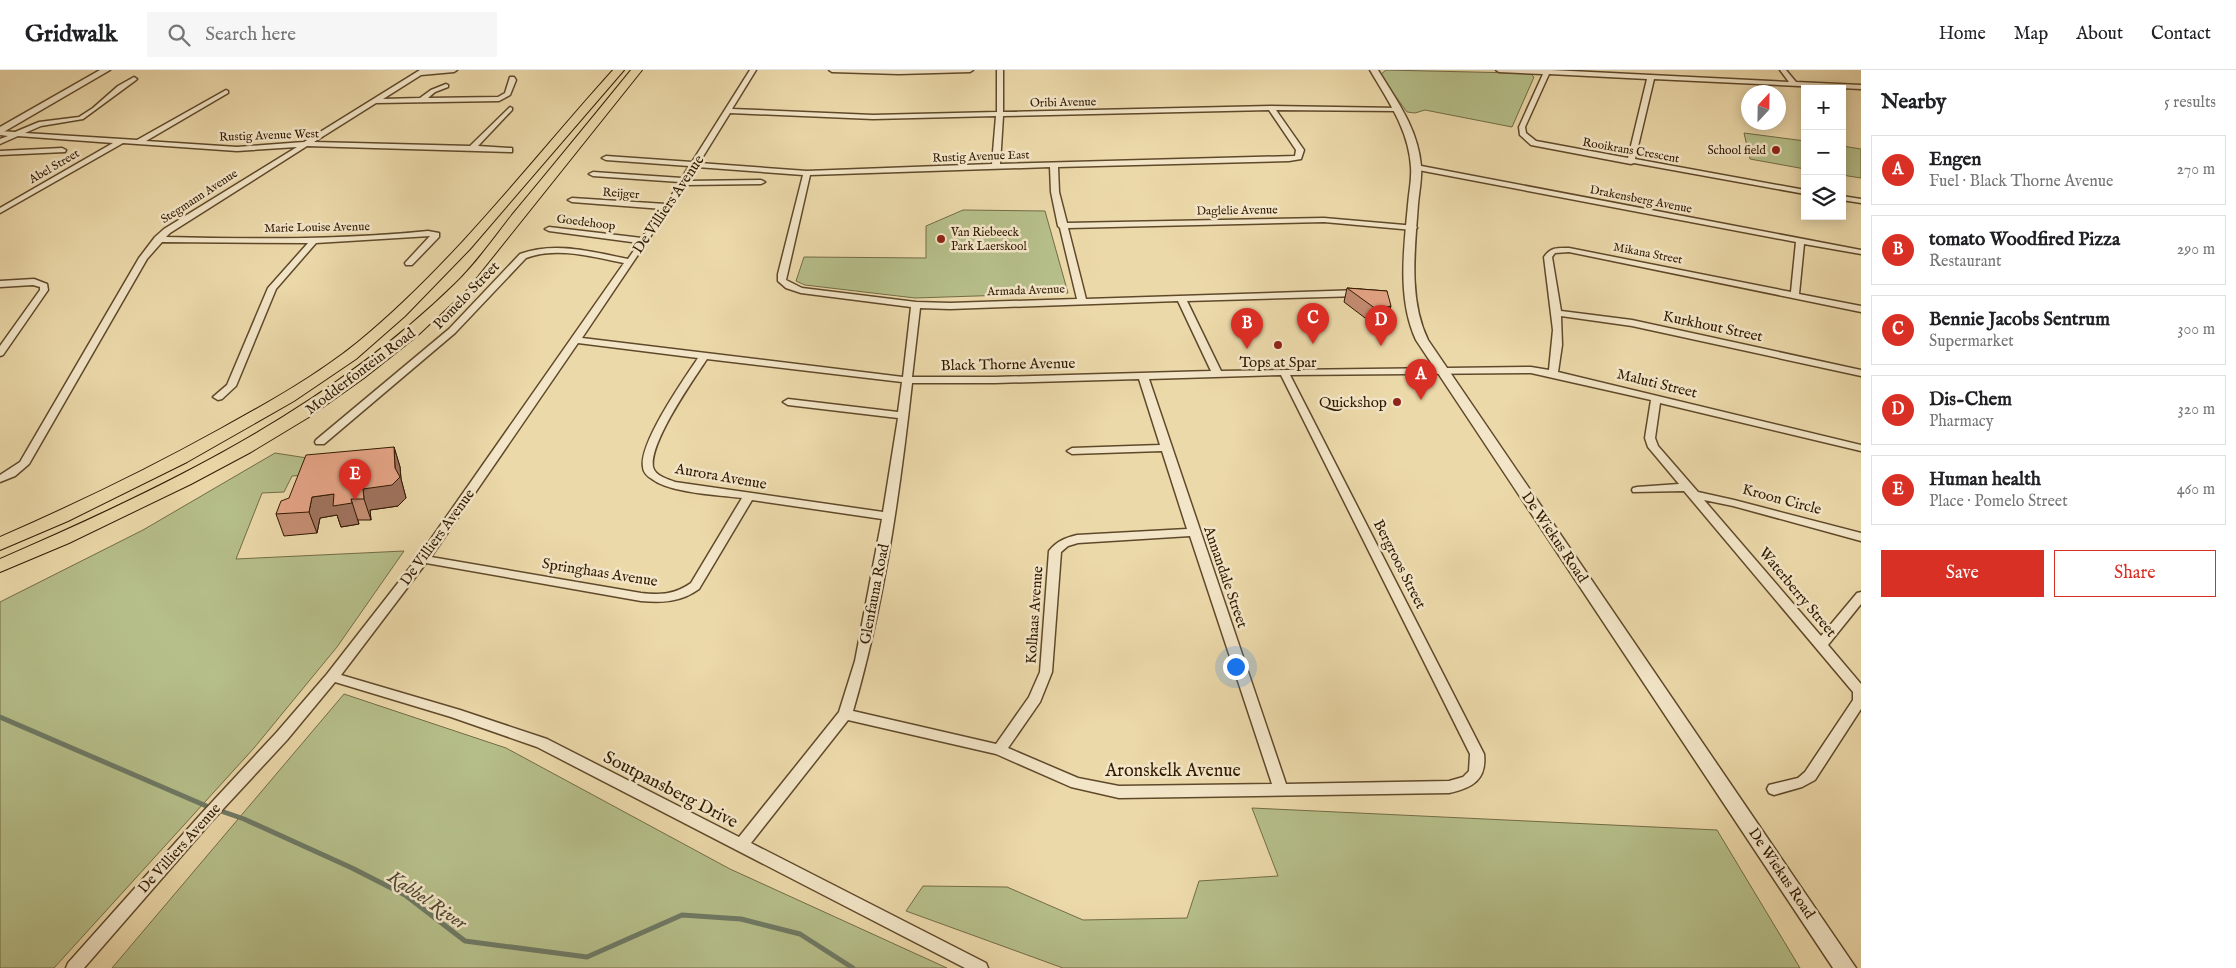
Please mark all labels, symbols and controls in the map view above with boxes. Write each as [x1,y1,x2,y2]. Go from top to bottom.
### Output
search box [147,12,497,57]
text: Gridwalk [25,19,117,50]
icon: search [165,21,193,49]
text: Search here [205,23,296,47]
text: Home [1939,23,1986,46]
text: Map [2014,23,2048,46]
text: About [2076,23,2123,46]
text: Contact [2151,23,2211,46]
north arrow [1741,85,1786,130]
map controls [1801,85,1846,220]
button: + [1801,85,1846,130]
text: Nearby [1881,89,1946,116]
text: 5 results [2164,93,2216,113]
street label: Oribi Avenue [1030,94,1097,111]
street label: Rustig Avenue West [219,126,319,145]
button: − [1801,130,1846,175]
street label: Rooikrans Crescent [1581,135,1681,166]
place label: School field [1707,143,1767,158]
marker: School field [1770,144,1782,156]
street label: Abel Street [25,146,82,187]
street label: Rustig Avenue East [932,147,1030,166]
text: Engen [1929,148,1981,172]
street label: De Villiers Avenue [628,151,708,257]
text: A [1893,160,1903,180]
text: 270 m [2176,160,2215,180]
street label: Stegmann Avenue [158,166,241,227]
text: Fuel · Black Thorne Avenue [1929,172,2113,192]
button: layers [1801,175,1846,220]
street label: Drakensberg Avenue [1589,182,1694,217]
street label: Reijger [602,185,641,202]
street label: Daglelie Avenue [1196,202,1278,219]
street label: Goedehoop [556,211,617,235]
street label: Marie Louise Avenue [264,219,370,236]
place label: Van Riebeeck Park Laerskool [950,225,1028,254]
text: tomato Woodfired Pizza [1929,228,2120,252]
marker: Van Riebeeck Park Laerskool [935,233,947,245]
street label: Mikana Street [1612,239,1684,268]
text: B [1893,240,1903,260]
text: 290 m [2177,240,2215,260]
text: Restaurant [1929,252,2002,272]
street label: Pomelo Street [429,257,504,333]
street label: Armada Avenue [986,282,1066,299]
pin: C [1297,303,1329,344]
pin: D [1365,305,1397,346]
street label: Kurkhout Street [1661,307,1764,346]
pin: B [1231,308,1263,349]
text: Bennie Jacobs Sentrum [1929,308,2110,332]
text: C [1892,320,1904,340]
text: 300 m [2177,320,2215,340]
street label: Modderfontein Road [301,323,420,419]
text: Supermarket [1929,332,2014,352]
marker: Tops at Spar [1272,339,1284,351]
place label: Tops at Spar [1239,353,1317,372]
street label: Black Thorne Avenue [941,354,1076,375]
pin: A [1405,359,1437,400]
street label: Maluti Street [1615,364,1699,403]
text: Dis-Chem [1929,388,2012,412]
place label: Quickshop [1319,393,1387,412]
marker: Quickshop [1391,396,1403,408]
text: D [1892,400,1904,420]
text: 320 m [2178,400,2215,420]
text: Pharmacy [1929,412,1994,432]
pin: E [339,459,371,500]
street label: Aurora Avenue [673,459,768,494]
text: Human health [1929,468,2041,492]
street label: Kroon Circle [1740,480,1824,519]
text: E [1892,480,1904,500]
text: 460 m [2177,480,2215,500]
street label: De Villiers Avenue [396,485,479,589]
street label: De Wiekus Road [1517,488,1593,587]
text: Place · Pomelo Street [1929,492,2068,512]
street label: Bergroos Street [1369,516,1430,612]
street label: Annandale Street [1199,523,1252,631]
street label: Glenfauna Road [855,541,894,646]
street label: Waterberry Street [1755,544,1841,641]
button: Save [1881,550,2044,597]
button: Share [2054,550,2216,597]
street label: Springhaas Avenue [541,554,659,591]
street label: Kolhaas Avenue [1022,565,1047,665]
your location [1223,654,1249,680]
street label: Soutpansberg Drive [599,747,741,834]
street label: Aronskelk Avenue [1104,760,1241,783]
street label: De Villiers Avenue [134,799,225,897]
street label: De Wiekus Road [1744,824,1820,923]
water label: Kabbel River [382,865,472,937]

